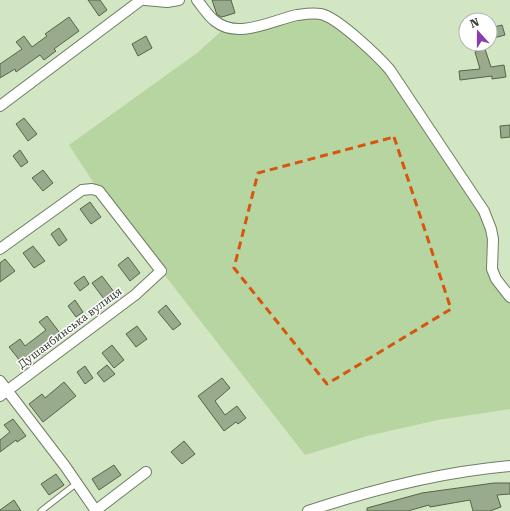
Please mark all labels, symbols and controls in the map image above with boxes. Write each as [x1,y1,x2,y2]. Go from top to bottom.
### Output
north arrow [458,12,498,52]
text: N [468,15,481,31]
street label: Душанбинська вулиця [15,285,125,371]

